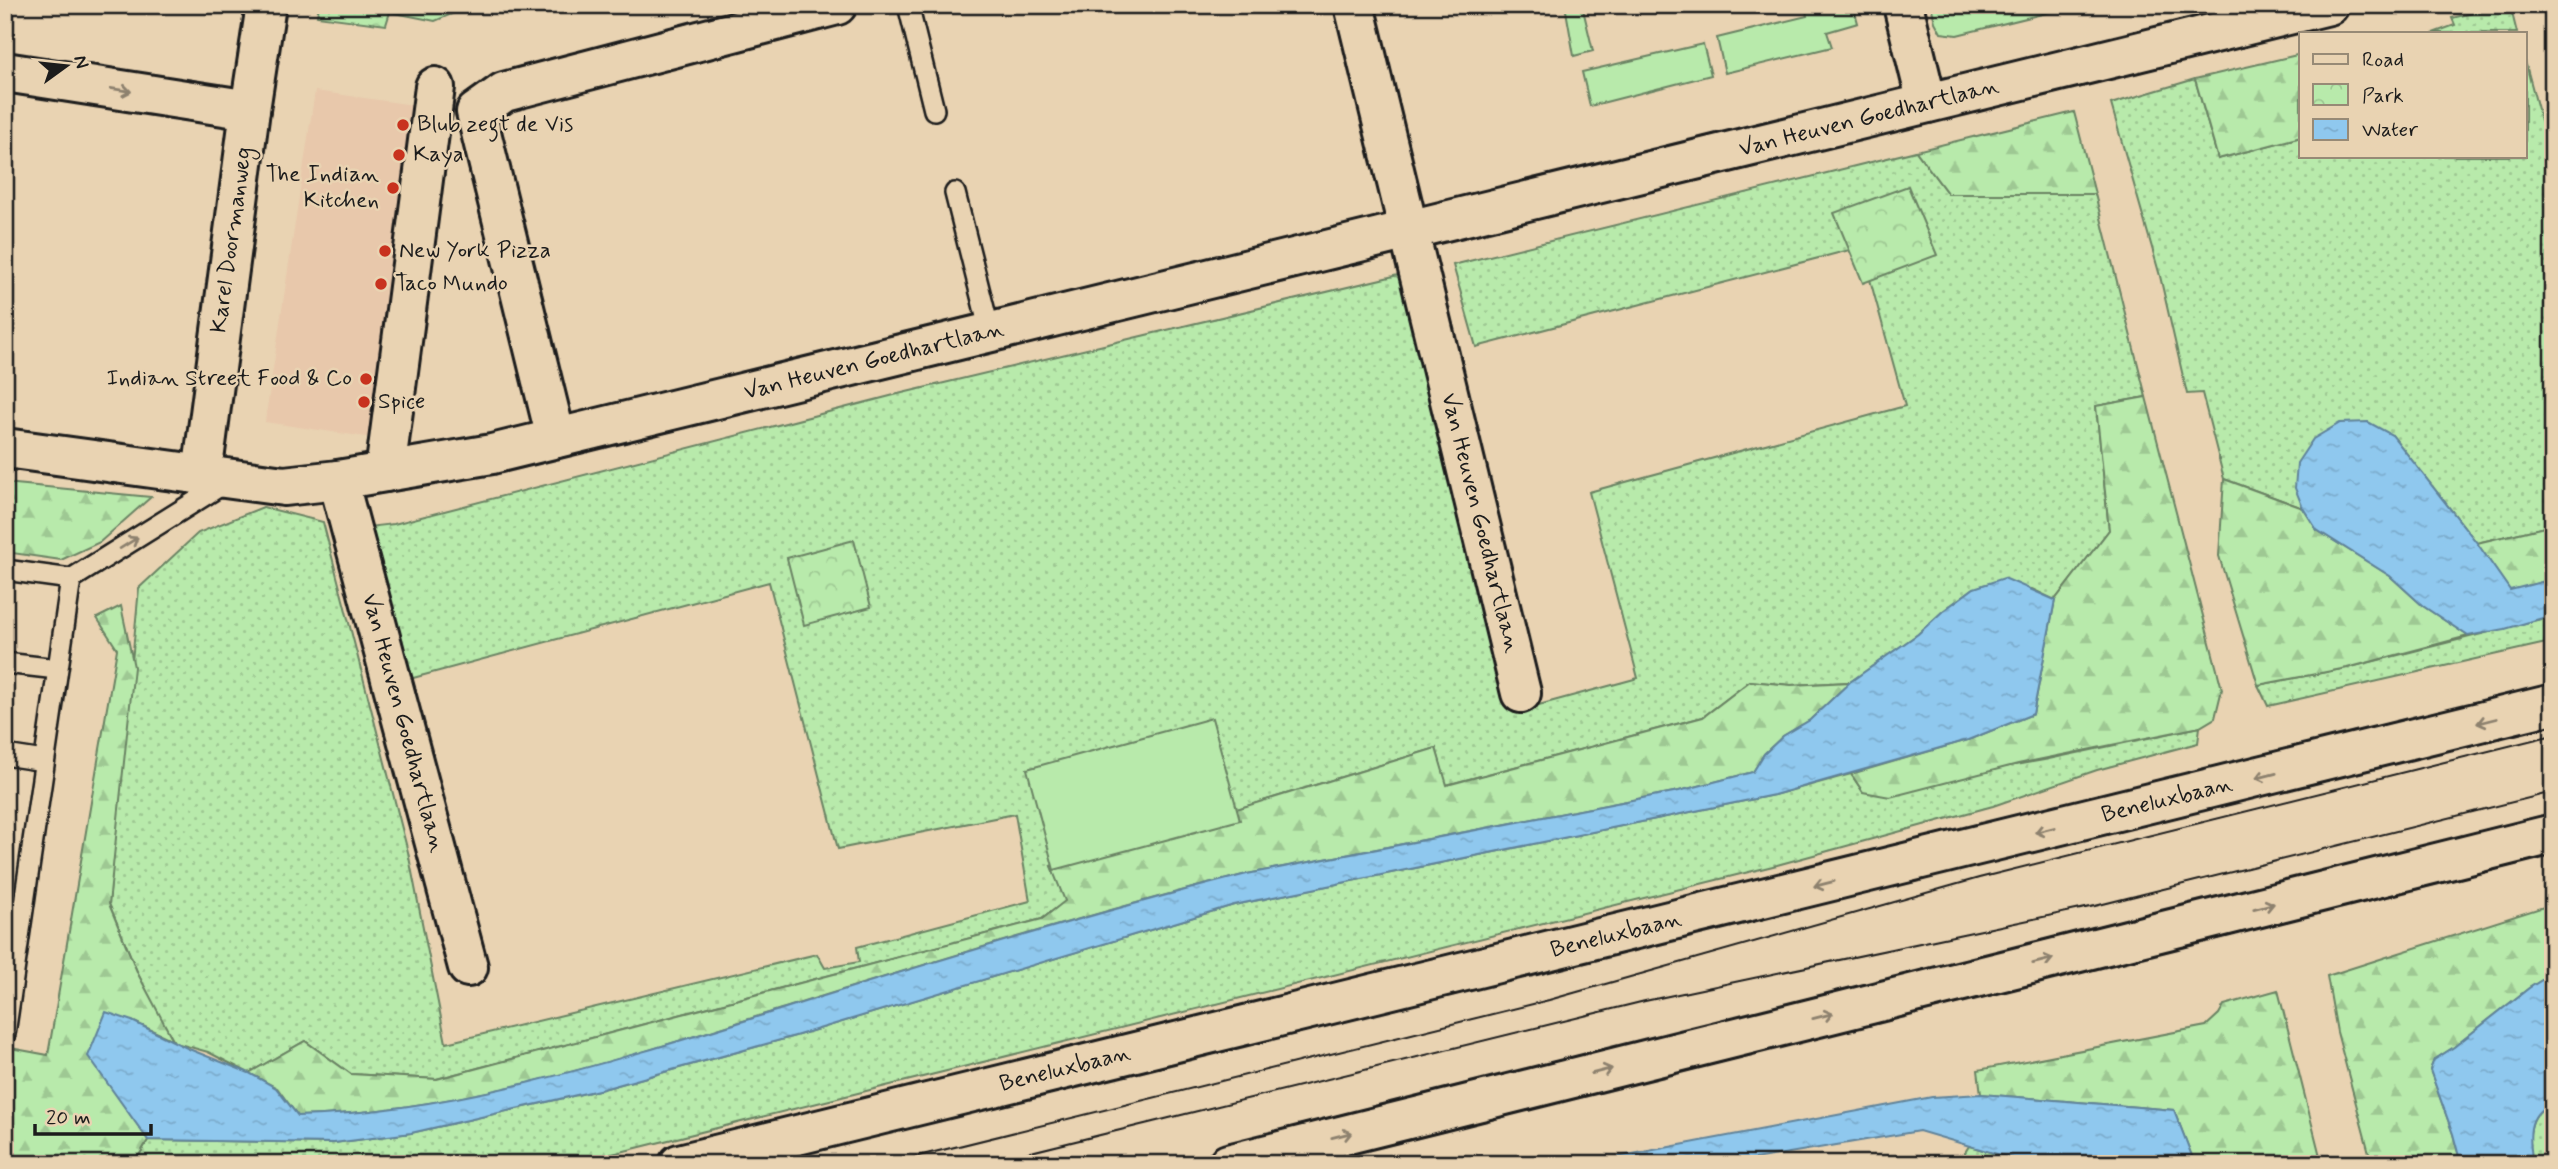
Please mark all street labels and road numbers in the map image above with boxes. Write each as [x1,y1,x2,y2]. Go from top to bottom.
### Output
street label: Van Heuven Goedhartlaan [1736,71,2002,165]
street label: Karel Doormanweg [204,145,262,335]
street label: Van Heuven Goedhartlaan [741,314,1007,408]
street label: Van Heuven Goedhartlaan [1433,390,1527,656]
street label: Van Heuven Goedhartlaan [354,590,452,856]
street label: Beneluxbaan [2098,769,2236,831]
street label: Beneluxbaan [1547,904,1685,966]
street label: Beneluxbaan [996,1038,1134,1100]

